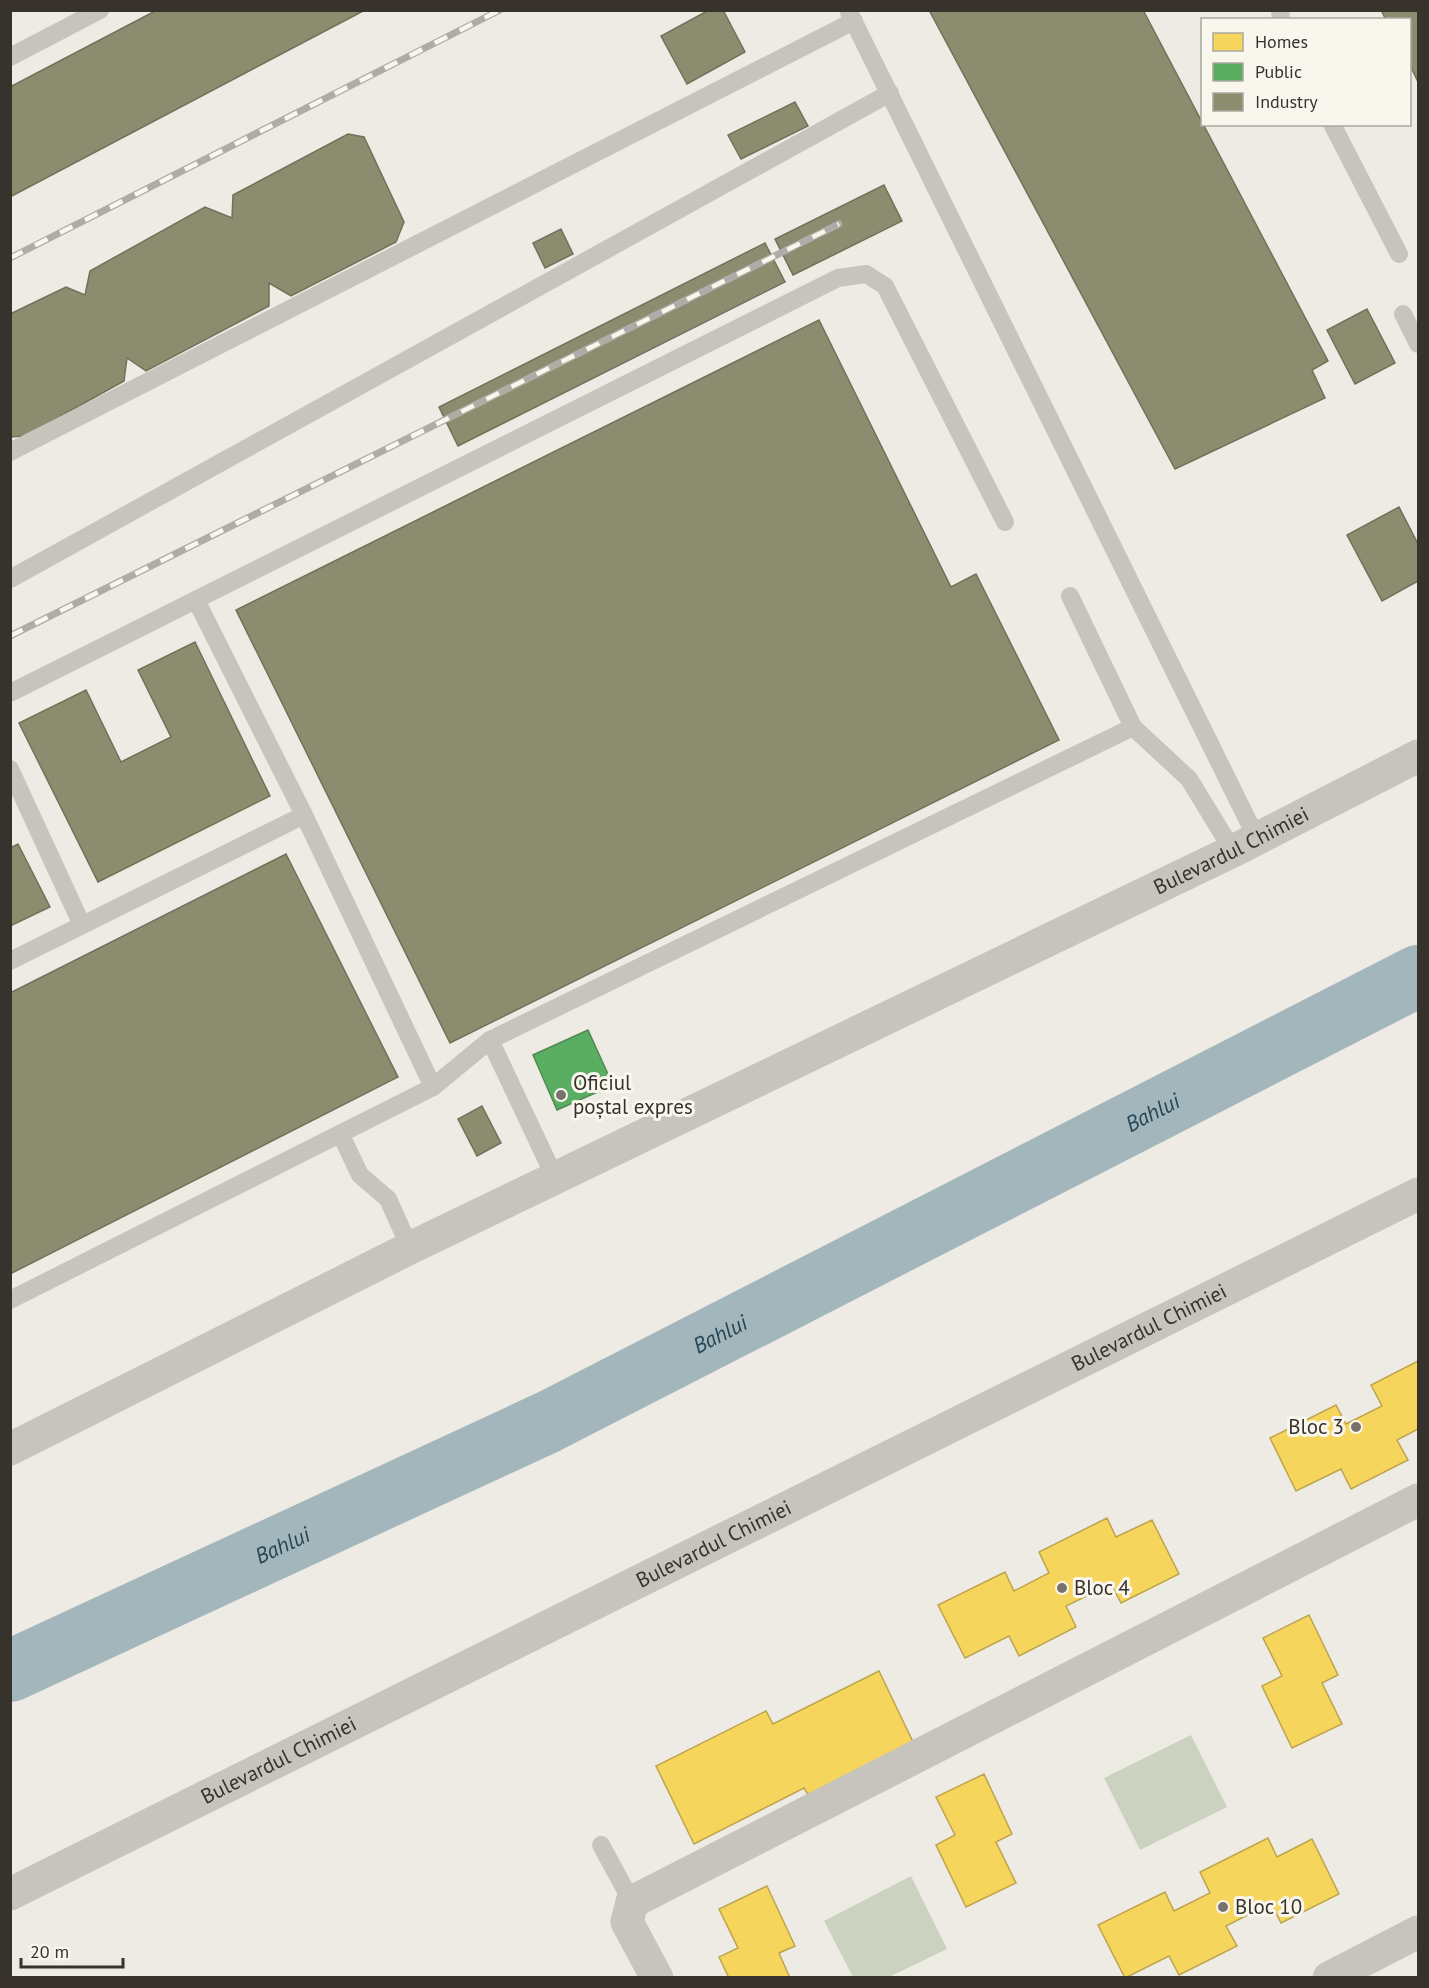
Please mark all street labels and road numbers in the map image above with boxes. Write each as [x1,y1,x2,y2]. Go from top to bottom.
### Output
street label: Bulevardul Chimiei [1149,800,1313,900]
street label: Bulevardul Chimiei [1067,1277,1231,1377]
street label: Bulevardul Chimiei [631,1494,796,1594]
street label: Bulevardul Chimiei [196,1710,361,1810]

